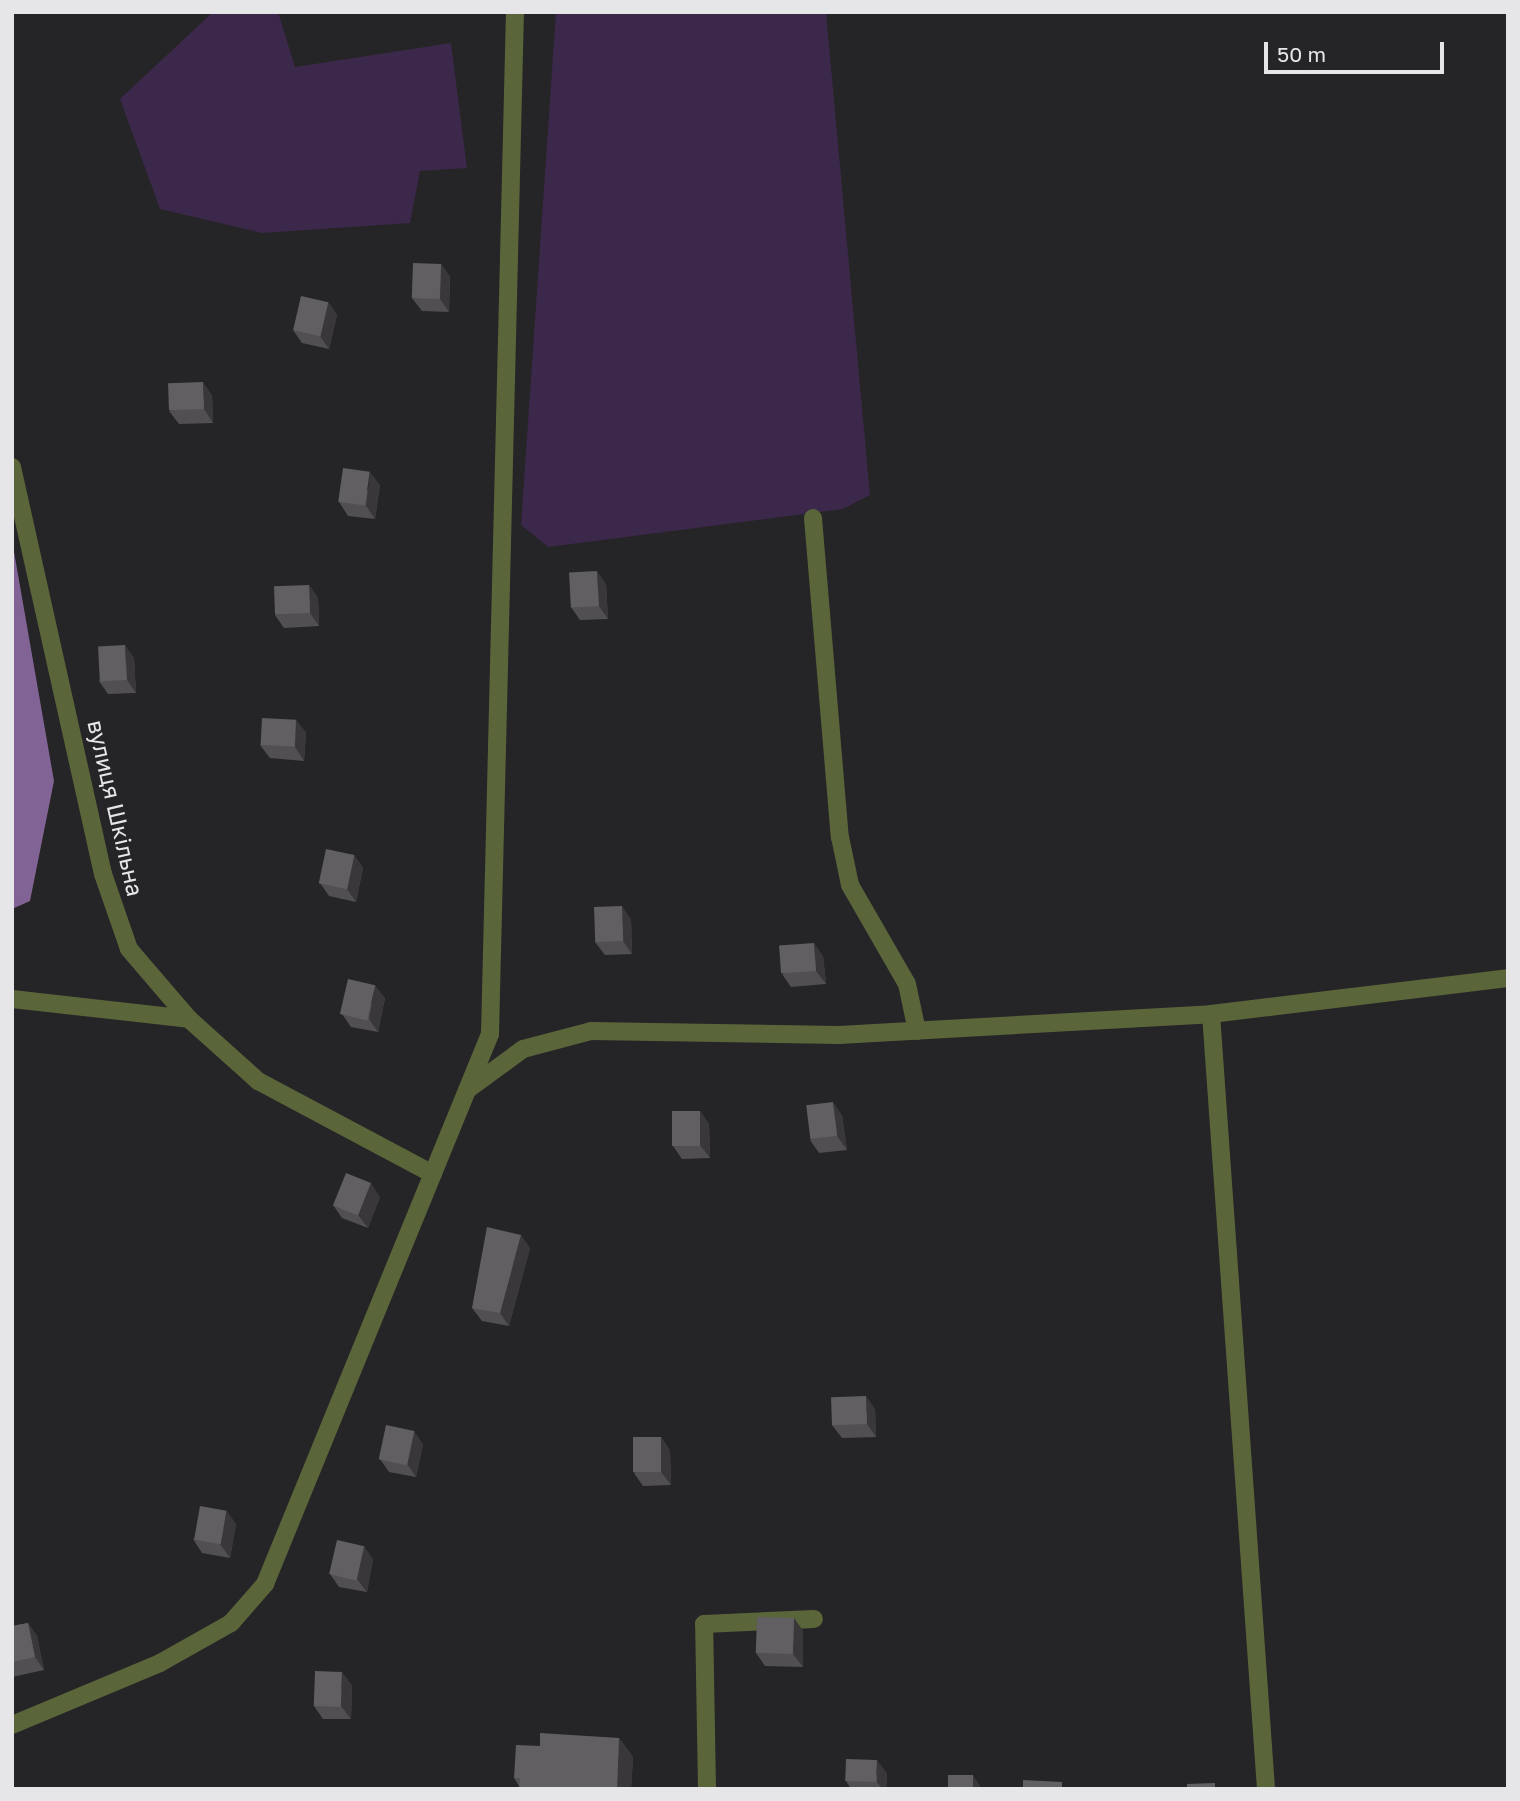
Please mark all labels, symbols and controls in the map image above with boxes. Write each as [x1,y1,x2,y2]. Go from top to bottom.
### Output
scale bar [1268,28,1448,72]
text: 50 m [1277,41,1326,67]
street label: вулиця Шкільна [82,717,150,899]

